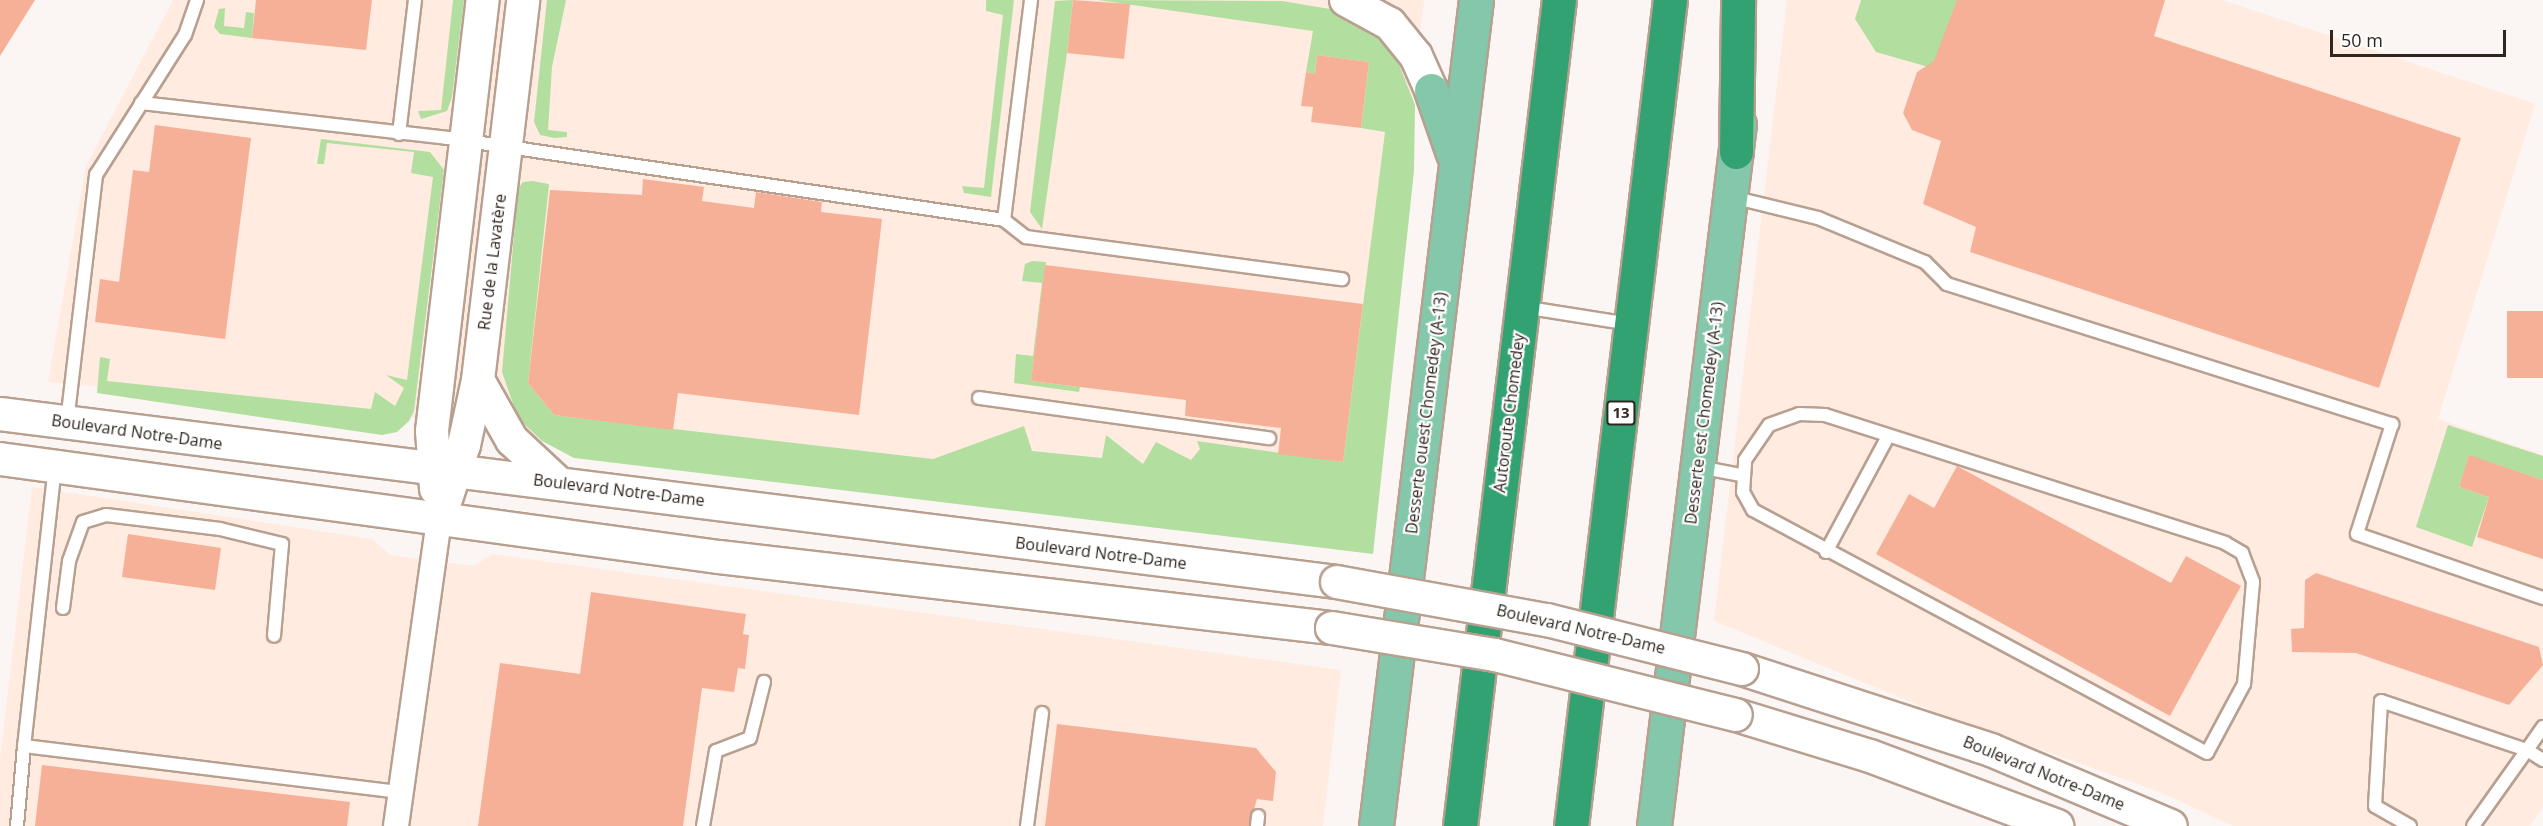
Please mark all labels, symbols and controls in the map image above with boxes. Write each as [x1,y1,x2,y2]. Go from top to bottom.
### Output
scale bar [2333,18,2508,56]
text: 50 m [2341,28,2383,52]
street label: Rue de la Lavatère [474,193,510,331]
street label: Desserte ouest Chomedey (A-13) [1402,291,1450,535]
street label: Desserte est Chomedey (A-13) [1681,301,1727,525]
street label: Autoroute Chomedey [1490,332,1528,494]
road number: 13 [1606,401,1636,425]
street label: Boulevard Notre-Dame [50,410,224,454]
street label: Boulevard Notre-Dame [532,470,706,510]
street label: Boulevard Notre-Dame [1014,533,1188,573]
street label: Boulevard Notre-Dame [1495,600,1667,658]
street label: Boulevard Notre-Dame [1960,732,2128,814]

